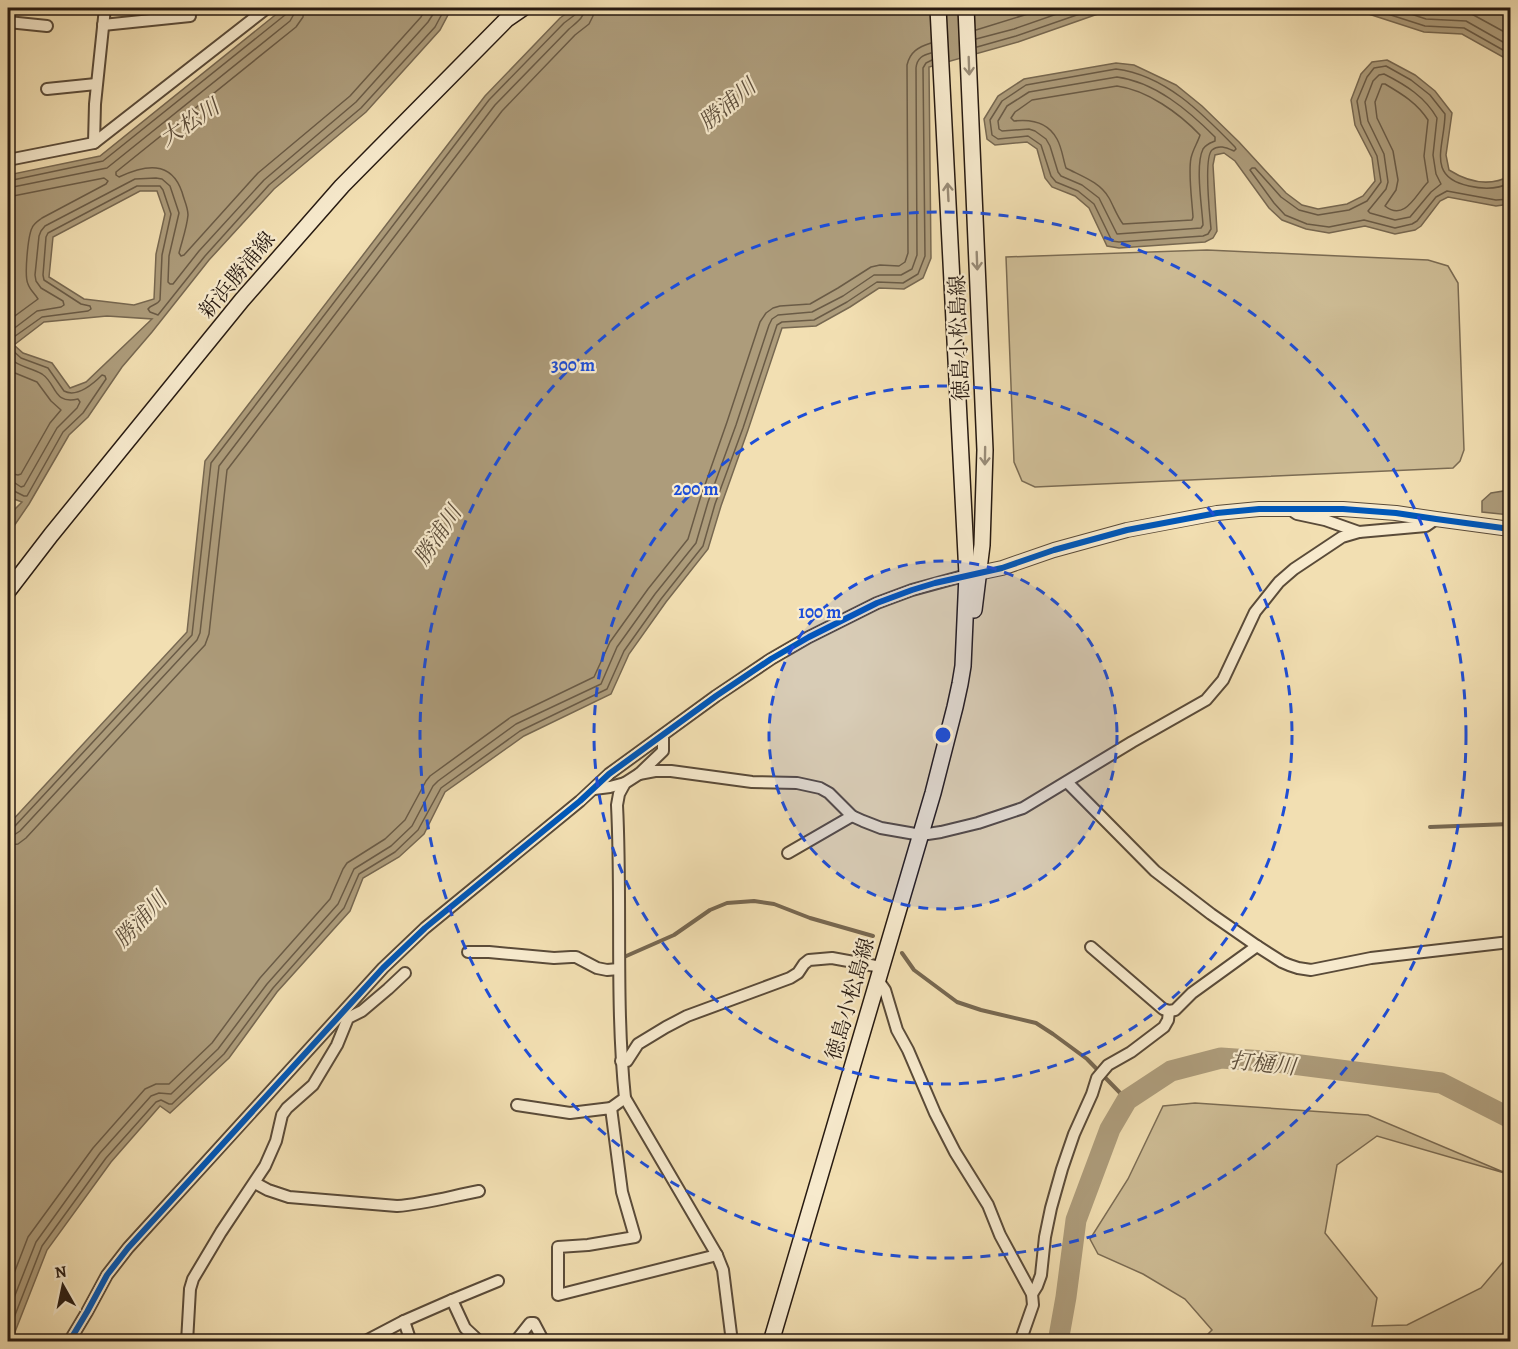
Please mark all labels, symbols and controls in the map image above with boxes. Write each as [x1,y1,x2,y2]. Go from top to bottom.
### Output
one-way arrow [963,55,974,75]
water label: 勝浦川 [693,71,764,137]
water label: 大松川 [154,91,227,153]
one-way arrow [942,183,953,203]
street label: 新浜勝浦線 [193,226,281,324]
one-way arrow [971,250,982,270]
street label: 徳島小松島線 [943,275,975,401]
text: 300 m [551,353,595,377]
one-way arrow [979,445,990,465]
text: 200 m [673,477,719,501]
water label: 勝浦川 [407,498,470,571]
text: 100 m [799,600,841,624]
centre of rings [933,725,953,745]
water label: 勝浦川 [107,884,176,954]
street label: 徳島小松島線 [819,935,881,1063]
water label: 打樋川 [1229,1046,1299,1083]
north arrow [33,1256,93,1316]
text: N [53,1260,69,1284]

